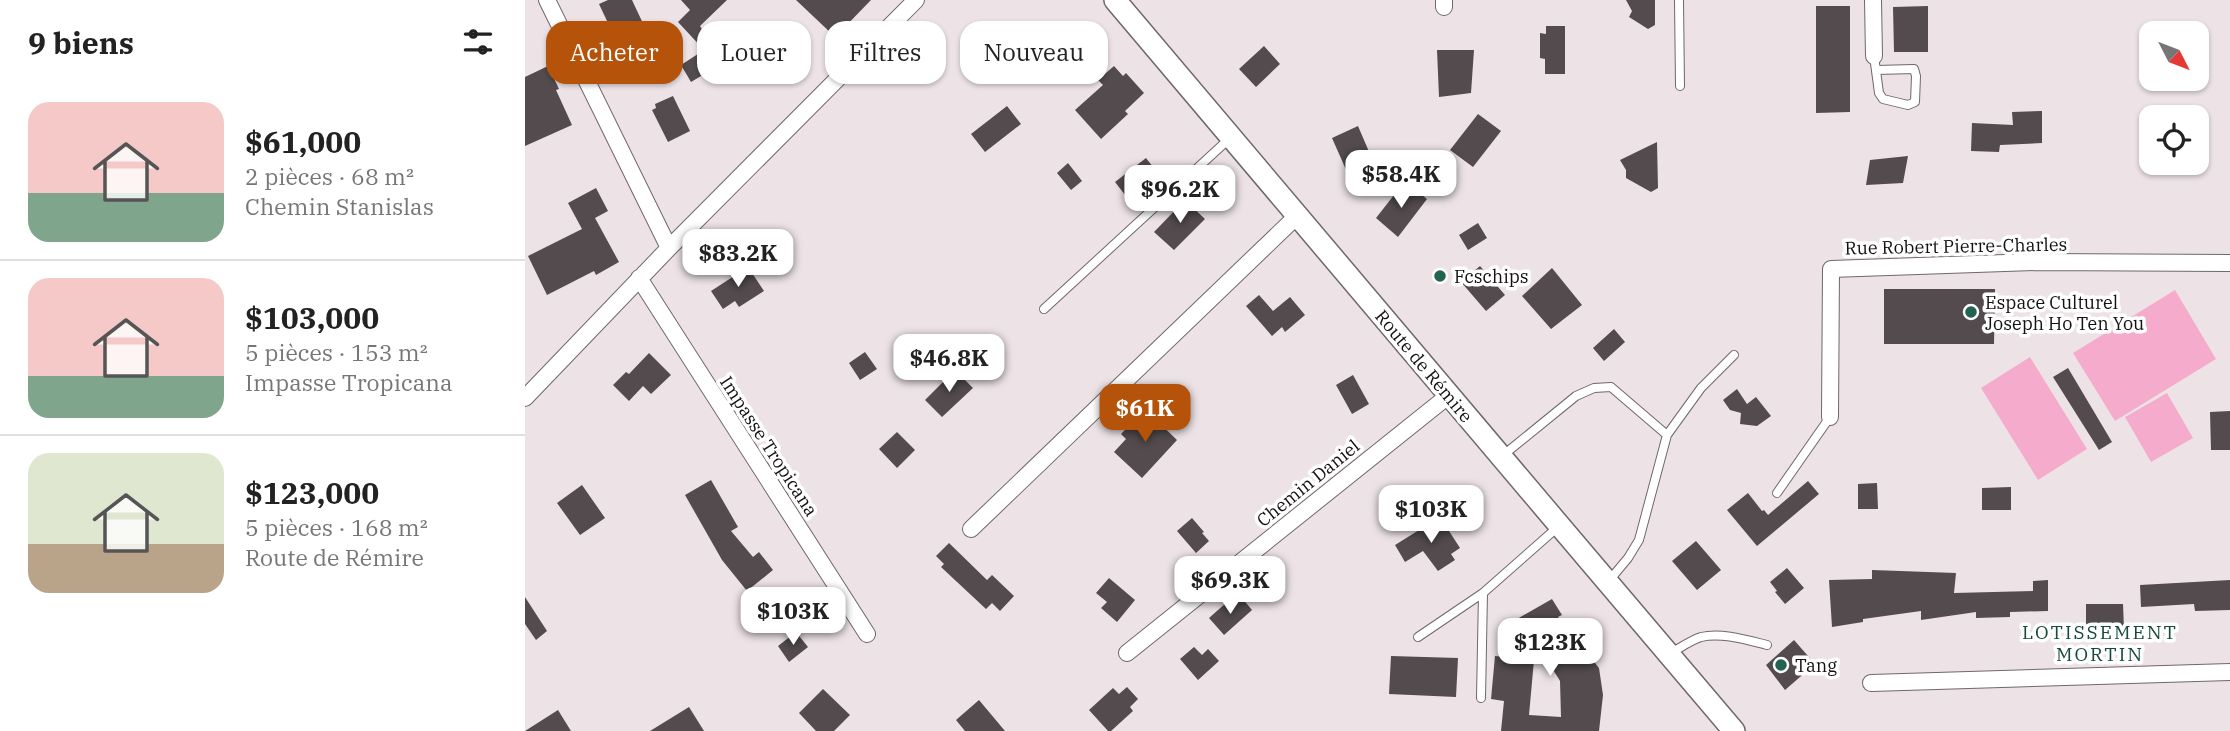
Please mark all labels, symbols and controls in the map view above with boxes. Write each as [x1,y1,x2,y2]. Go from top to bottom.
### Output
chip: Acheter [546,21,683,84]
chip: Louer [697,21,811,84]
chip: Filtres [825,21,946,84]
chip: Nouveau [960,21,1108,84]
north arrow [2139,21,2209,91]
map controls [2139,21,2209,175]
text: 9 biens [28,23,134,62]
icon: filters [459,23,497,61]
button: locate [2139,105,2209,175]
text: $61,000 [245,122,361,161]
icon: home [84,130,168,214]
pin: $58.4K [1344,150,1458,210]
text: $58.4K [1361,158,1441,188]
text: 2 pièces · 68 m² [245,161,414,191]
pin: $96.2K [1123,166,1237,225]
text: $96.2K [1140,173,1220,203]
text: Chemin Stanislas [245,191,434,221]
pin: $83.2K [681,230,795,289]
street label: Rue Robert Pierre-Charles [1845,233,2067,259]
text: $83.2K [698,237,778,267]
place label: Fcschips [1454,265,1529,288]
marker: Fcschips [1432,268,1448,284]
place label: Espace Culturel Joseph Ho Ten You [1985,291,2144,335]
text: $103,000 [245,298,379,337]
marker: Espace Culturel Joseph Ho Ten You [1963,304,1979,320]
street label: Route de Rémire [1370,305,1478,427]
icon: home [84,306,168,390]
pin: $46.8K [892,334,1006,394]
text: 5 pièces · 153 m² [245,337,428,367]
text: $46.8K [909,342,989,372]
text: Impasse Tropicana [245,367,453,397]
street label: Impasse Tropicana [715,372,823,521]
pin: $61K [1104,384,1186,444]
text: $61K [1116,392,1174,422]
street label: Chemin Daniel [1252,434,1364,532]
text: $123,000 [245,473,379,512]
icon: home [84,481,168,565]
pin: $103K [1382,486,1480,545]
text: $103K [1395,493,1467,523]
text: 5 pièces · 168 m² [245,512,428,542]
text: Route de Rémire [245,542,424,572]
pin: $69.3K [1173,556,1287,616]
text: $69.3K [1190,564,1270,594]
pin: $103K [744,588,842,647]
text: $103K [757,595,829,625]
pin: $123K [1501,618,1599,678]
district label: LOTISSEMENT MORTIN [2022,620,2178,666]
text: $123K [1514,626,1586,656]
place label: Tang [1795,654,1837,677]
marker: Tang [1773,657,1789,673]

